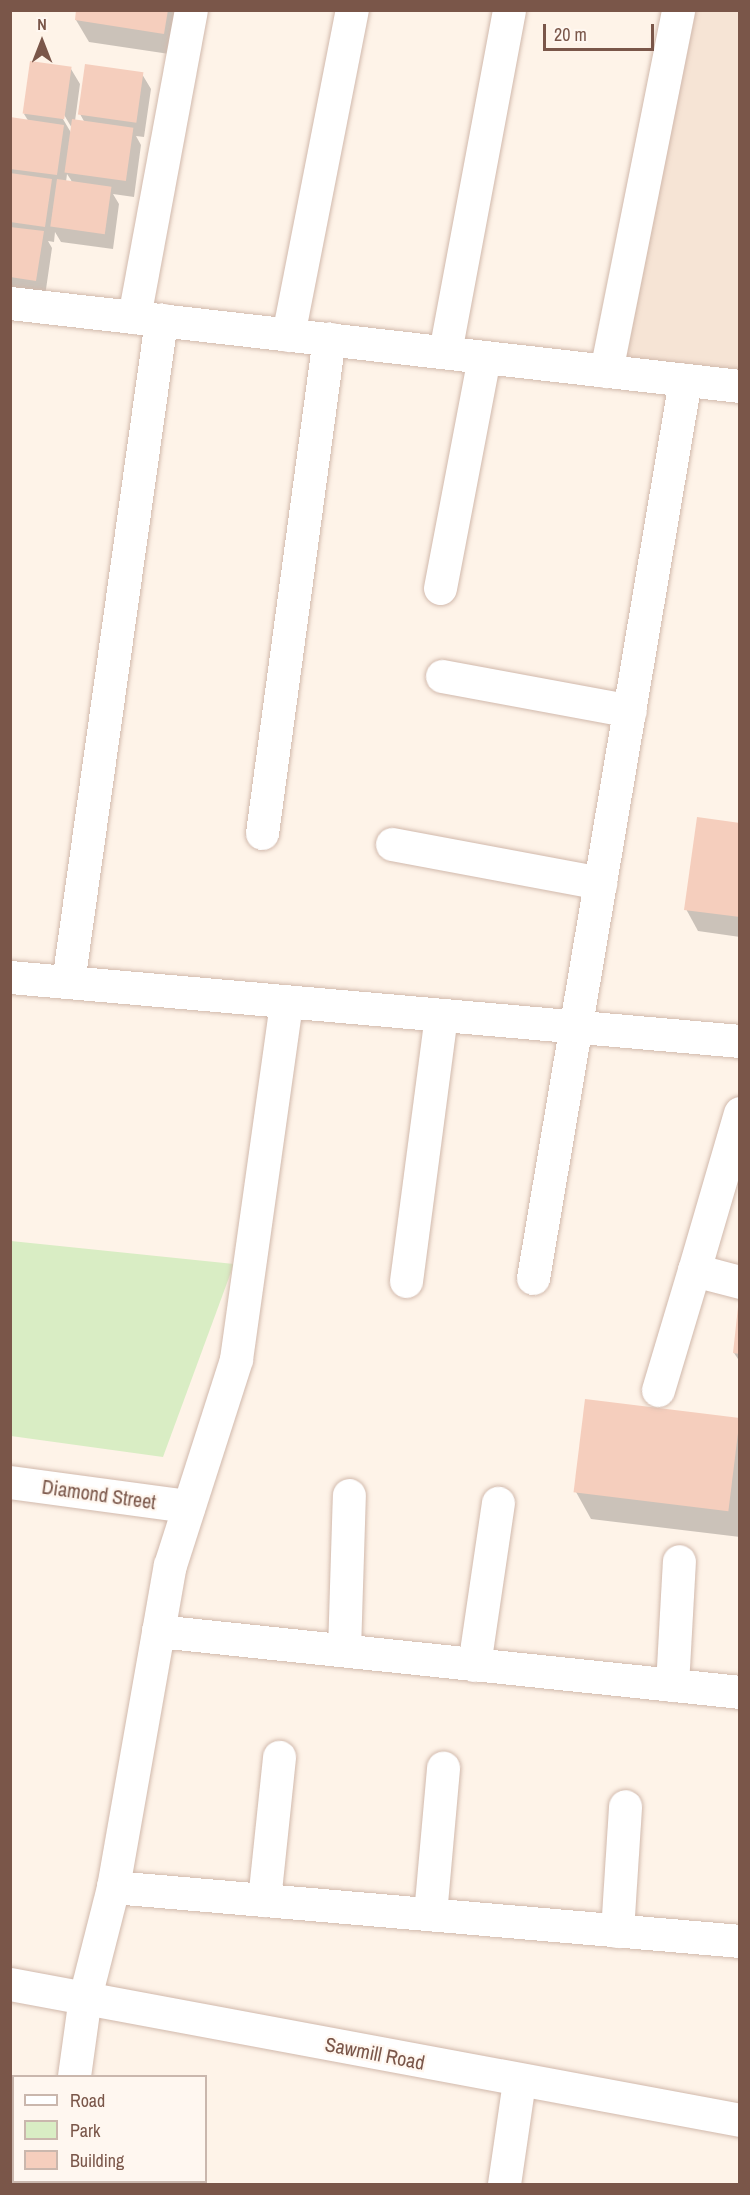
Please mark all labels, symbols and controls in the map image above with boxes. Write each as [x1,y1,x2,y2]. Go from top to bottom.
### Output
north arrow [12,12,72,72]
scale bar [546,12,657,50]
text: N [37,13,47,35]
text: 20 m [554,22,587,47]
street label: Diamond Street [40,1474,158,1514]
street label: Sawmill Road [323,2032,427,2074]
legend [12,2075,207,2183]
text: Road [70,2088,105,2113]
text: Park [70,2118,100,2143]
text: Building [70,2148,124,2173]

